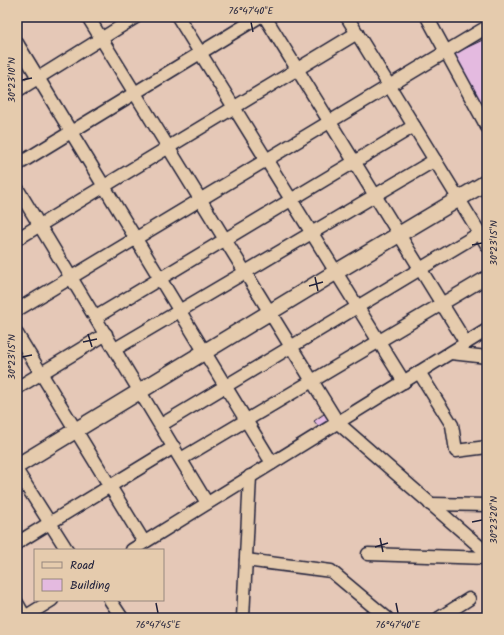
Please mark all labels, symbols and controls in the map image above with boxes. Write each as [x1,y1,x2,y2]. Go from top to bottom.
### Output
text: 76°47'40"E [229,3,275,19]
text: 30°23'10"N [4,57,20,103]
text: 30°23'15"N [486,220,502,266]
text: 30°23'15"N [4,334,20,380]
text: 30°23'20"N [486,496,502,544]
legend [34,549,164,601]
text: Road [70,556,95,575]
text: Building [70,576,110,595]
text: 76°47'45"E [135,617,182,633]
text: 76°47'40"E [376,617,422,633]

